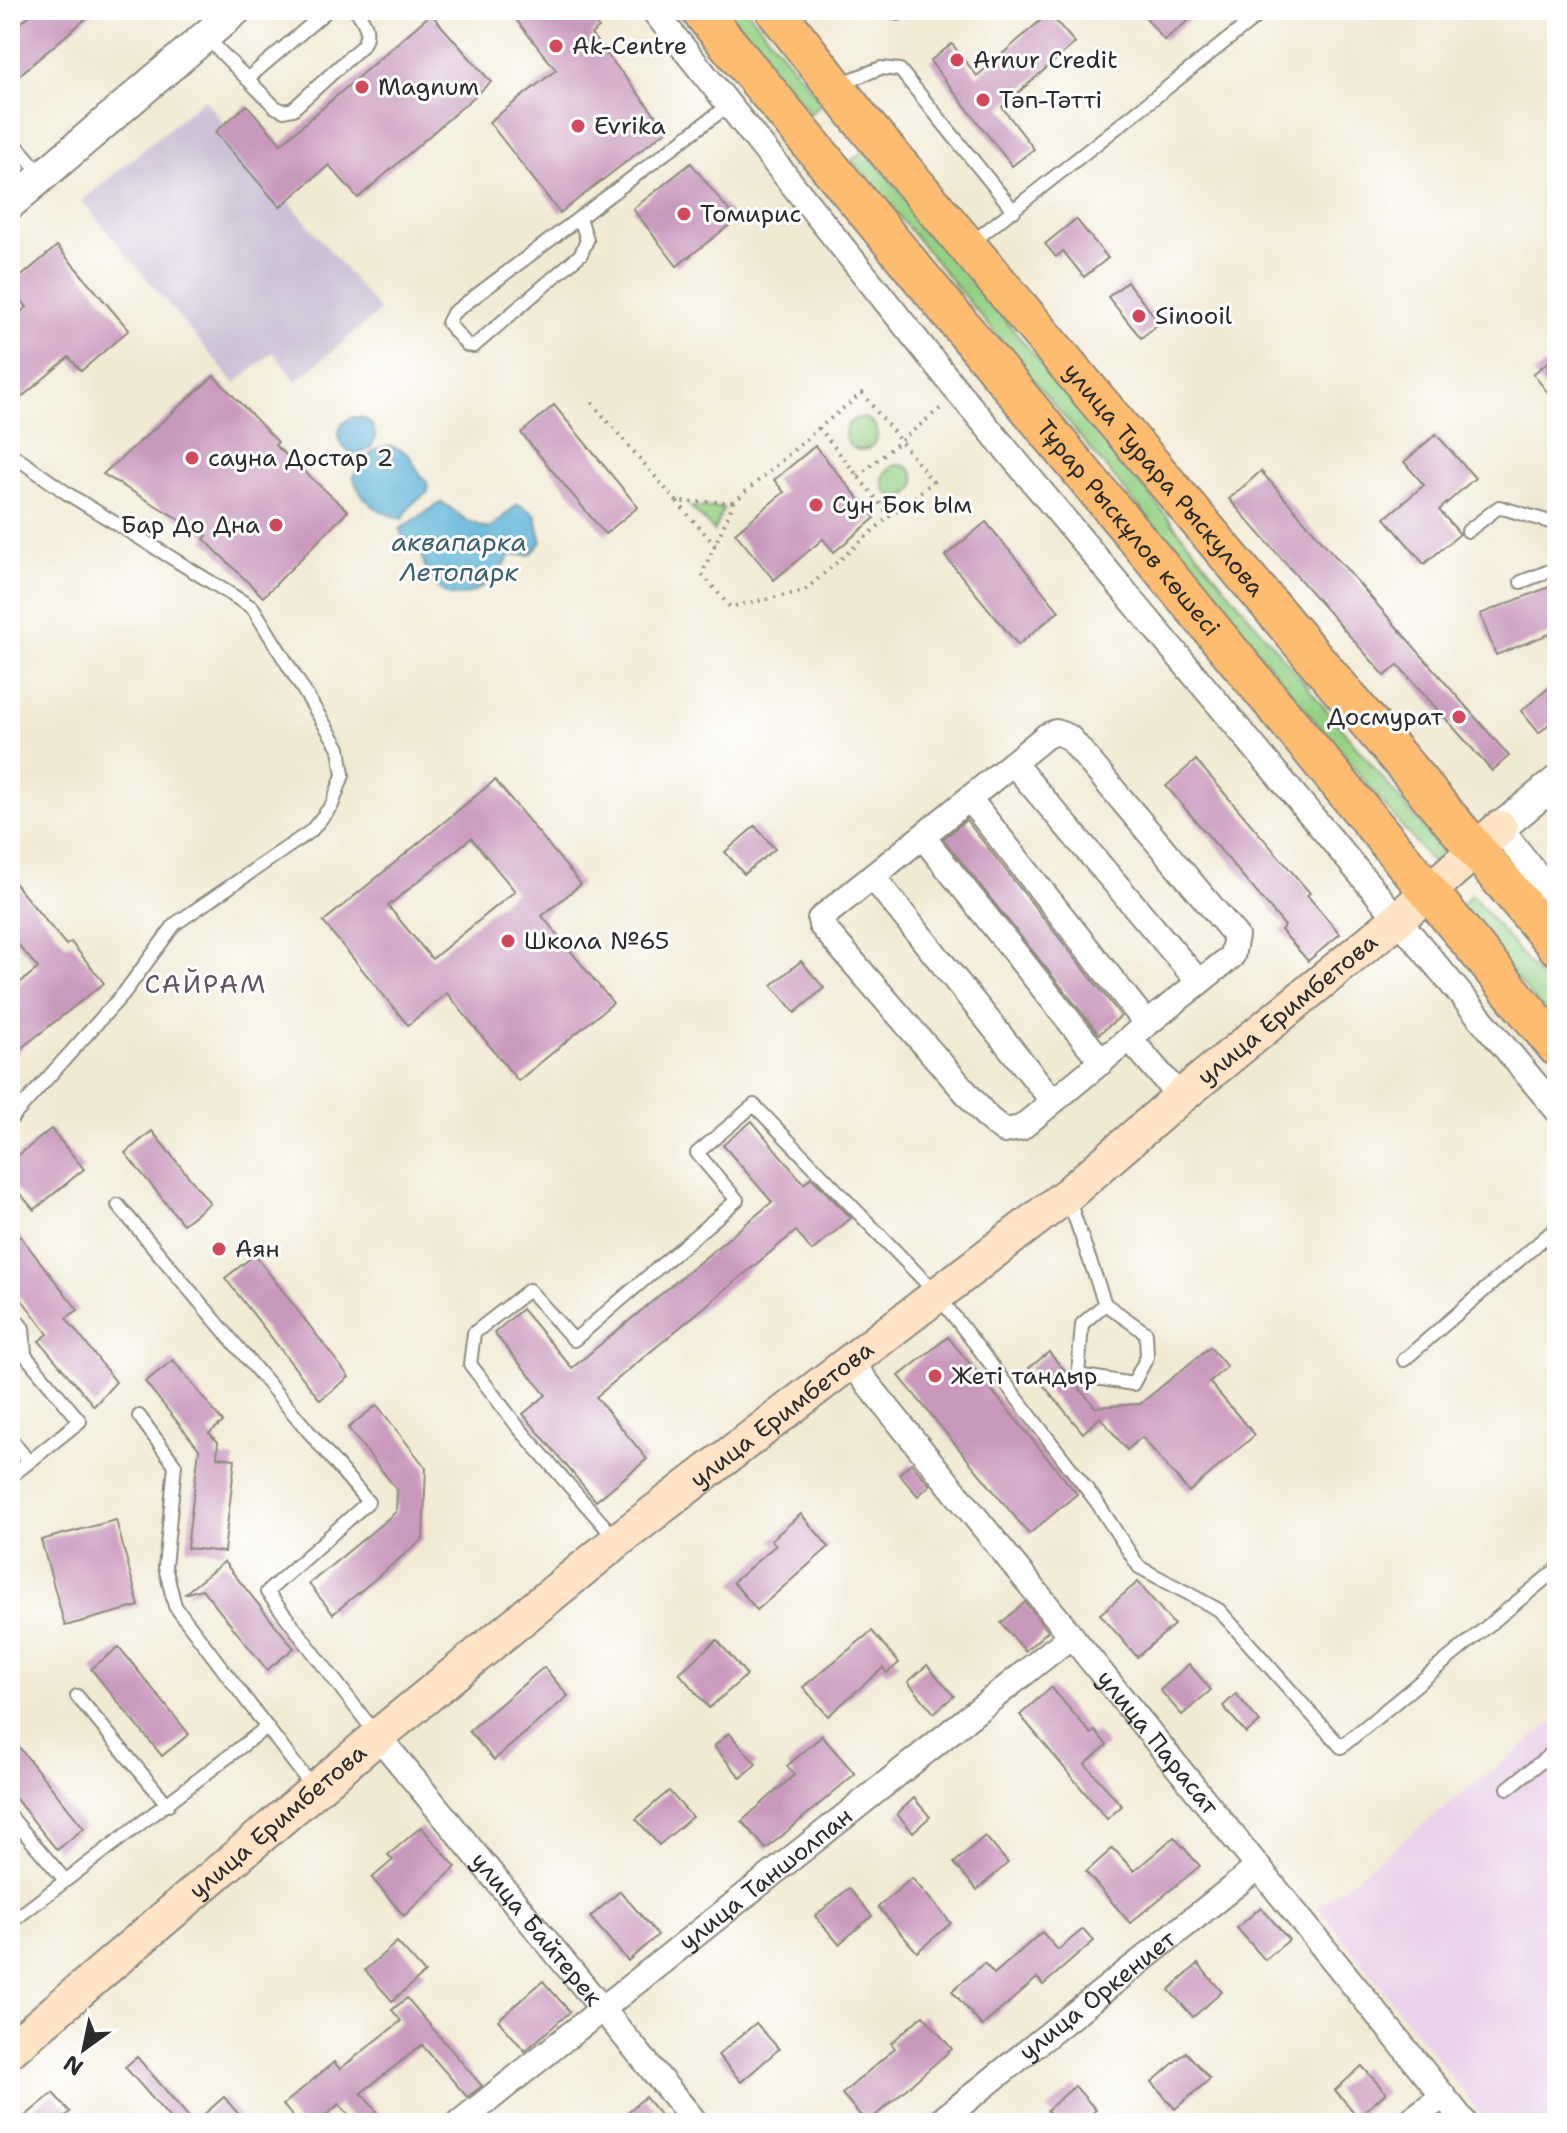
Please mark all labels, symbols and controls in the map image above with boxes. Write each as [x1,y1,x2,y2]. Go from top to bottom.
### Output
place label: Ak-Centre [572,30,687,62]
marker: Ak-Centre [547,37,565,55]
place label: Arnur Credit [973,44,1118,76]
marker: Arnur Credit [948,51,966,69]
place label: Magnum [378,71,479,103]
marker: Magnum [353,78,371,96]
place label: Тәп-Тәтті [999,84,1102,116]
marker: Тәп-Тәтті [974,91,992,109]
place label: Evrika [594,110,666,142]
marker: Evrika [569,117,587,135]
place label: Томирис [700,198,802,230]
marker: Томирис [675,205,693,223]
place label: Sinooil [1155,300,1233,332]
marker: Sinooil [1130,307,1148,325]
street label: улица Турара Рыскулова [1056,356,1272,603]
street label: Тұрар Рыскұлов көшесі [1029,413,1227,643]
place label: сауна Достар 2 [208,442,393,474]
marker: сауна Достар 2 [183,449,201,467]
place label: Сун Бок Ым [832,489,972,521]
marker: Сун Бок Ым [807,496,825,514]
place label: Бар До Дна [121,509,260,541]
marker: Бар До Дна [267,516,285,534]
water label: аквапарка Летопарк [391,524,527,589]
place label: Досмурат [1327,701,1444,733]
marker: Досмурат [1450,708,1468,726]
place label: Школа №65 [524,925,669,957]
street label: улица Еримбетова [1191,926,1384,1093]
marker: Школа №65 [499,932,517,950]
district label: САЙРАМ [144,966,268,1001]
place label: Аян [235,1233,280,1265]
marker: Аян [210,1240,228,1258]
street label: улица Еримбетова [683,1333,880,1495]
place label: Жеті тандыр [951,1360,1098,1392]
marker: Жеті тандыр [926,1367,944,1385]
street label: улица Парасат [1089,1664,1226,1822]
street label: улица Еримбетова [182,1737,373,1906]
street label: улица Таншолпан [672,1800,859,1958]
street label: улица Байтерек [464,1845,610,2013]
street label: улица Оркениет [1012,1923,1183,2068]
north arrow [44,2009,124,2089]
text: N [58,2048,89,2082]

